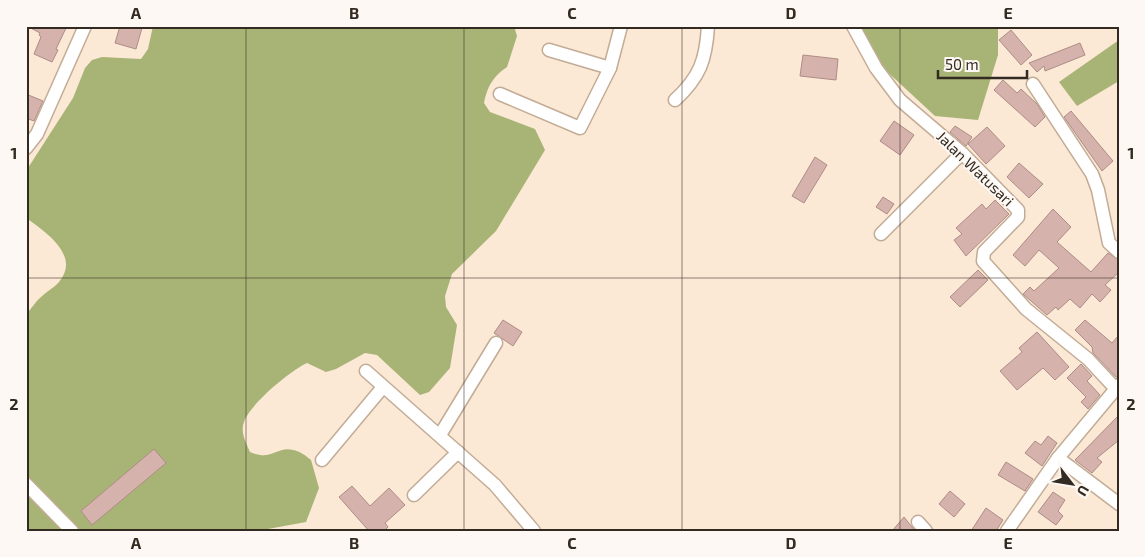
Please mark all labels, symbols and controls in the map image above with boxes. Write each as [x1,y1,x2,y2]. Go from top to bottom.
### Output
text: A [131,3,142,22]
text: B [349,3,359,22]
text: C [567,3,577,22]
text: D [786,3,797,22]
text: E [1003,3,1013,22]
scale bar [938,48,1026,80]
text: 50 m [945,55,979,73]
street label: Jalan Watusari [933,127,1018,209]
text: 1 [11,143,17,162]
text: 1 [1128,143,1134,162]
text: 2 [9,394,19,413]
text: 2 [1126,394,1136,413]
north arrow [1048,460,1098,510]
text: U [1074,482,1093,499]
text: A [131,533,142,552]
text: B [349,533,359,552]
text: C [567,533,577,552]
text: D [786,533,797,552]
text: E [1003,533,1013,552]

